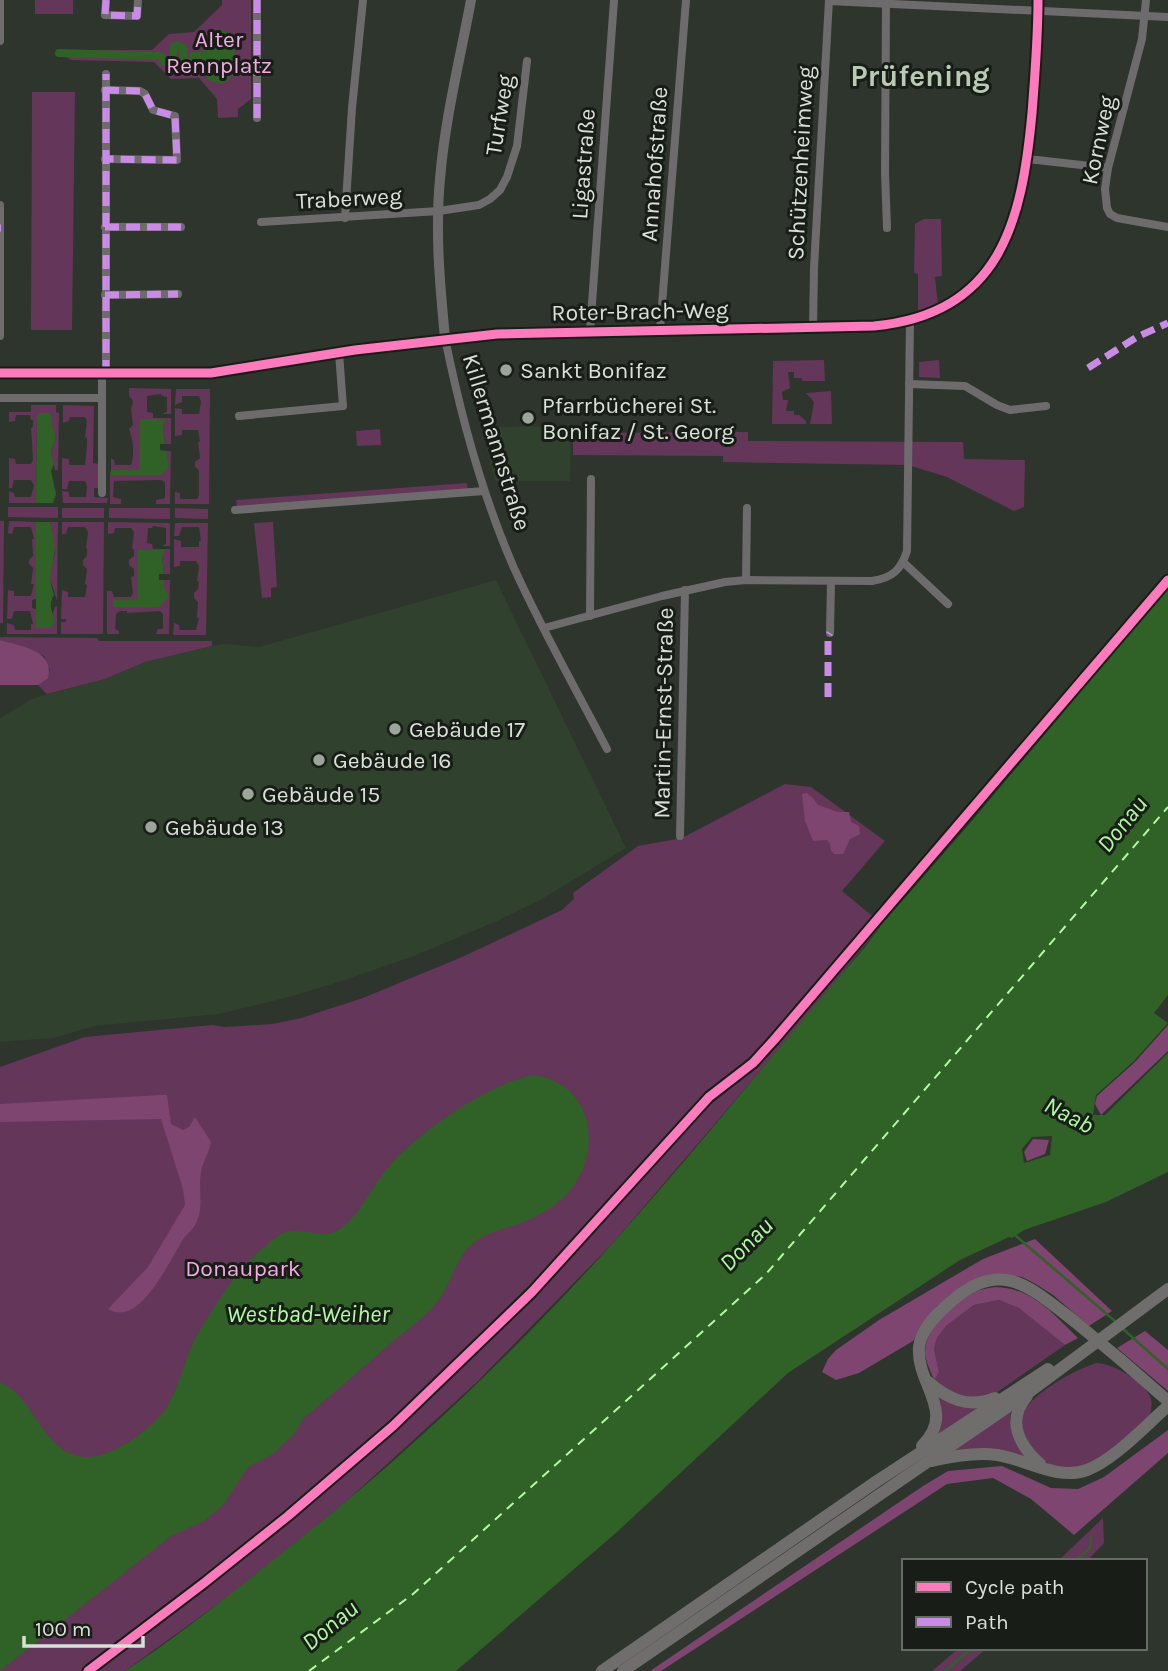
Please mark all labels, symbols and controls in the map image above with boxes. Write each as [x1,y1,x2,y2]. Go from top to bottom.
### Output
park label: Alter Rennplatz [166,26,272,79]
district label: Prüfening [850,58,990,94]
street label: Schützenheimweg [782,65,819,261]
street label: Turfweg [480,73,519,157]
street label: Annahofstraße [636,86,673,242]
street label: Kornweg [1076,93,1121,187]
street label: Ligastraße [566,108,601,220]
street label: Traberweg [295,182,403,215]
street label: Roter-Brach-Weg [551,296,729,327]
street label: Killermannstraße [457,351,536,534]
place label: Sankt Bonifaz [520,357,667,384]
marker: Sankt Bonifaz [498,362,514,378]
place label: Pfarrbücherei St. Bonifaz / St. Georg [542,392,734,445]
marker: Pfarrbücherei St. Bonifaz / St. Georg [520,410,536,426]
street label: Martin-Ernst-Straße [648,607,679,819]
place label: Gebäude 17 [409,716,525,743]
marker: Gebäude 17 [387,721,403,737]
place label: Gebäude 16 [333,747,452,774]
marker: Gebäude 16 [311,752,327,768]
place label: Gebäude 15 [262,781,380,808]
marker: Gebäude 15 [240,786,256,802]
water label: Donau [1091,790,1153,858]
place label: Gebäude 13 [165,814,284,841]
marker: Gebäude 13 [143,819,159,835]
water label: Naab [1040,1091,1099,1140]
water label: Donau [713,1211,779,1277]
park label: Donaupark [185,1255,301,1282]
water label: Westbad-Weiher [227,1300,390,1328]
legend [902,1559,1147,1650]
text: Cycle path [965,1575,1065,1599]
water label: Donau [296,1594,364,1656]
scale bar [24,1604,144,1648]
text: Path [965,1610,1009,1634]
text: 100 m [35,1617,92,1641]

